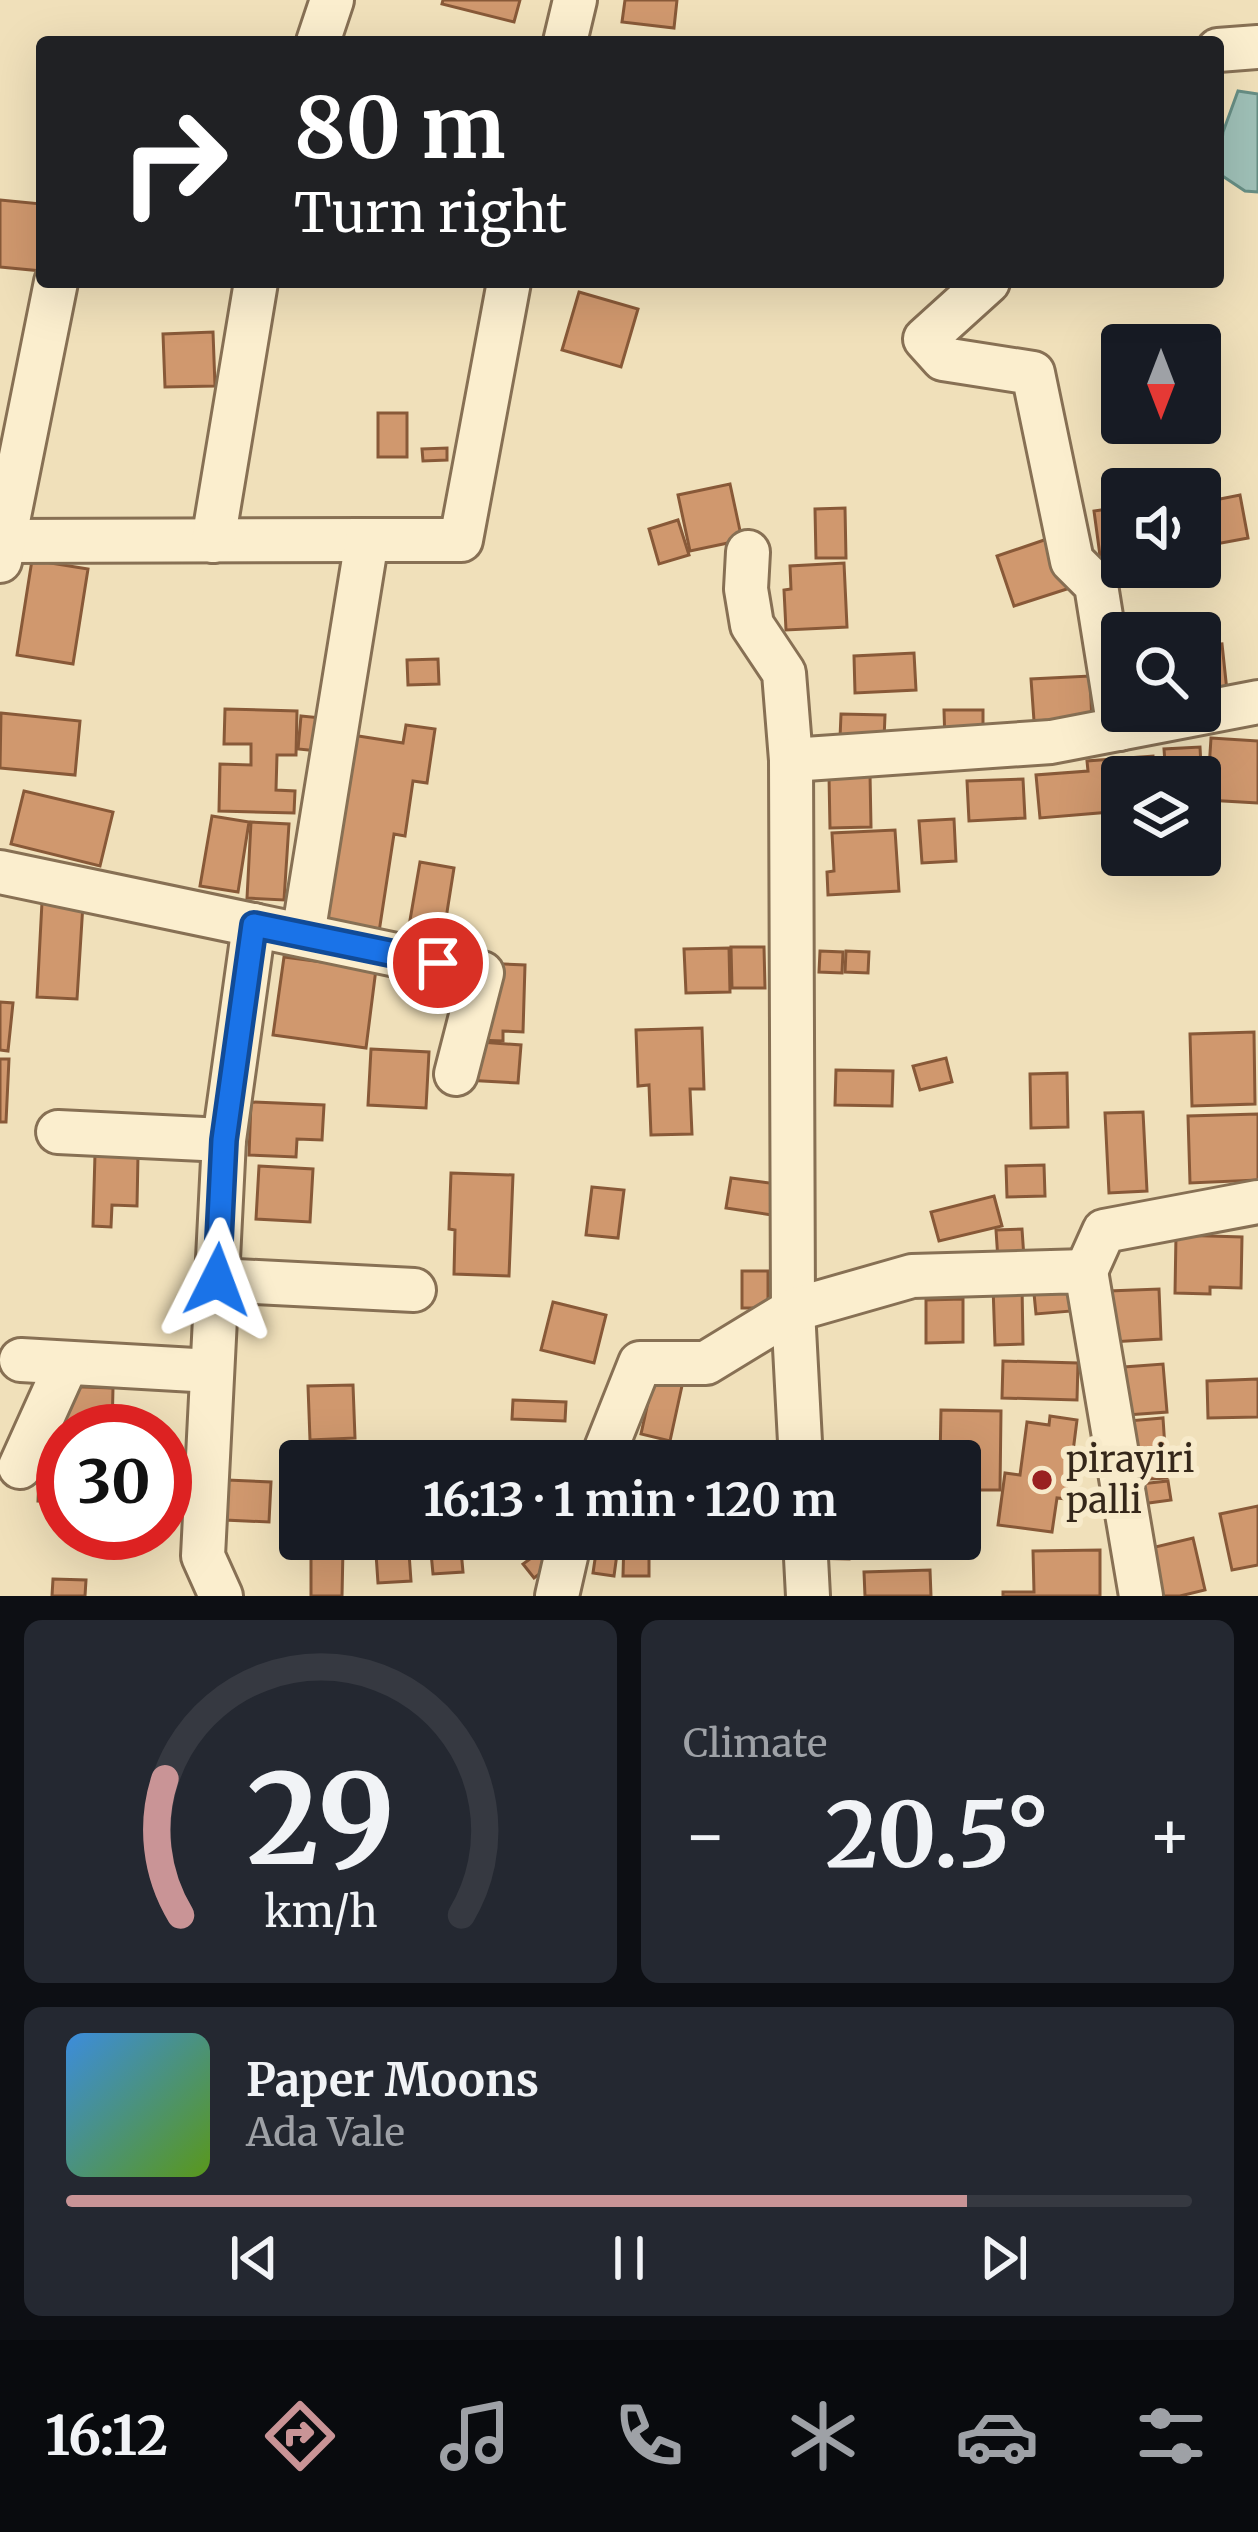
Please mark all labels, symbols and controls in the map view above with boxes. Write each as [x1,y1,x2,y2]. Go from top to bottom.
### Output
text: 80 m [294,75,506,181]
icon: right [96,84,252,240]
text: Turn right [294,179,567,247]
north arrow [1101,324,1221,444]
map controls [1101,324,1221,876]
button: sound [1101,468,1221,588]
button: search [1101,612,1221,732]
button: layers [1101,756,1221,876]
pin [387,912,489,1014]
icon: arrive [405,930,471,996]
position arrow [154,1217,280,1343]
speed limit sign: 30 [36,1404,192,1560]
place label: pirayiri palli [1066,1437,1195,1523]
marker: pirayiri palli [1029,1467,1055,1493]
text: 16:13 · 1 min · 120 m [423,1472,837,1528]
text: Climate [683,1719,827,1768]
text: 29 [246,1741,395,1898]
text: 20.5° [825,1778,1050,1892]
text: − [683,1794,727,1877]
text: + [1148,1794,1192,1877]
text: km/h [264,1884,377,1938]
text: Paper Moons [246,2052,539,2108]
text: Ada Vale [246,2108,405,2157]
icon: previous [221,2225,287,2291]
icon: pause [596,2225,662,2291]
icon: next [971,2225,1037,2291]
icon: directions [258,2394,342,2478]
icon: music [433,2394,517,2478]
icon: phone [607,2394,691,2478]
icon: climate [781,2394,865,2478]
icon: car [955,2394,1039,2478]
icon: filters [1129,2394,1213,2478]
text: 16:12 [45,2402,168,2470]

